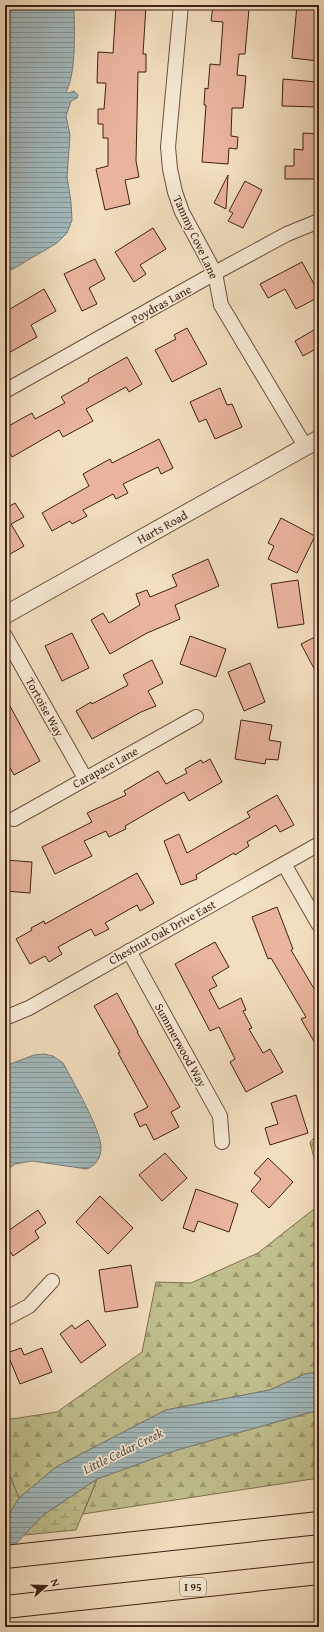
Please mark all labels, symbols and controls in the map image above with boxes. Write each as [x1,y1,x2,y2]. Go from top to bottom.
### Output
street label: Tammy Cove Lane [169,192,223,282]
street label: Poydras Lane [128,280,195,328]
street label: Harts Road [134,506,191,548]
street label: Tortoise Way [22,674,68,740]
street label: Carapace Lane [69,742,141,792]
street label: Chestnut Oak Drive East [105,895,219,969]
street label: Summerwood Way [151,1000,211,1090]
water label: Little Cedar Creek [79,1423,166,1479]
north arrow [26,1566,66,1606]
text: N [47,1576,64,1589]
road number: I 95 [180,1578,206,1596]

